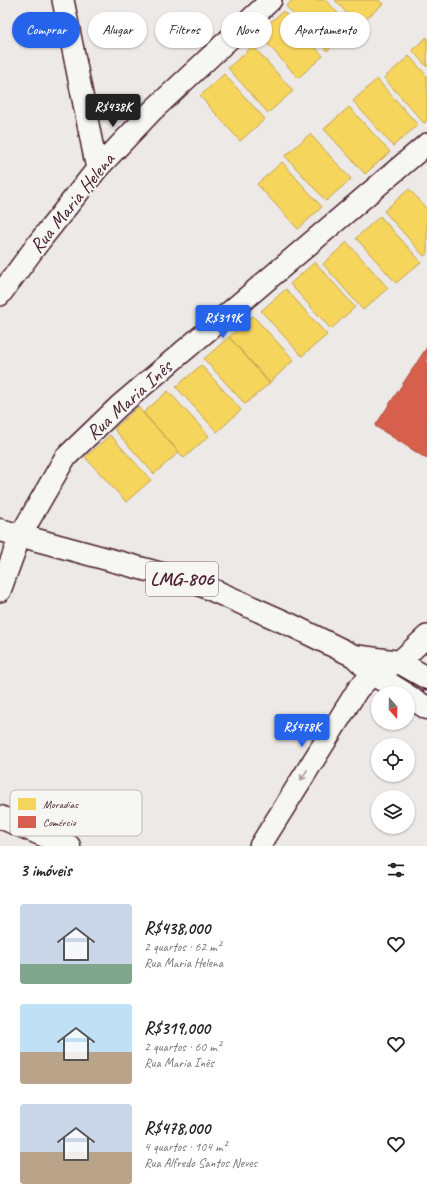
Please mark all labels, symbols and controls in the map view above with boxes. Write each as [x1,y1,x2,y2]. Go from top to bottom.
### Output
chip: Comprar [12,12,80,48]
chip: Alugar [88,12,147,48]
chip: Filtros [155,12,213,48]
chip: Novo [221,12,272,48]
chip: Apartamento [280,12,370,48]
pin: R$438K [80,94,146,128]
text: R$438K [94,99,132,115]
street label: Rua Maria Helena [24,146,121,258]
pin: R$319K [190,305,256,339]
text: R$319K [205,310,241,326]
street label: Rua Maria Inês [81,353,179,445]
road number: LMG-806 [146,562,218,596]
north arrow [371,686,415,730]
map controls [371,686,415,834]
pin: R$478K [269,714,335,748]
text: R$478K [283,719,321,735]
button: locate [371,738,415,782]
one-way arrow [300,769,308,781]
legend [10,790,142,836]
button: layers [371,790,415,834]
text: Moradias [43,797,79,811]
text: Comércio [43,815,77,829]
icon: filters [385,859,407,881]
text: 3 imóveis [20,860,71,881]
text: R$438,000 [144,918,210,939]
icon: home [52,920,100,968]
icon: heart [385,933,407,955]
text: 2 quartos · 62 m² [144,939,221,955]
text: Rua Maria Helena [144,955,223,971]
text: R$319,000 [144,1018,210,1039]
icon: home [52,1020,100,1068]
icon: heart [385,1033,407,1055]
text: 2 quartos · 60 m² [144,1039,221,1055]
text: Rua Maria Inês [144,1055,214,1071]
text: R$478,000 [144,1118,210,1139]
icon: home [52,1120,100,1168]
icon: heart [385,1133,407,1155]
text: 4 quartos · 104 m² [144,1139,227,1155]
text: Rua Alfredo Santos Neves [144,1155,257,1171]

